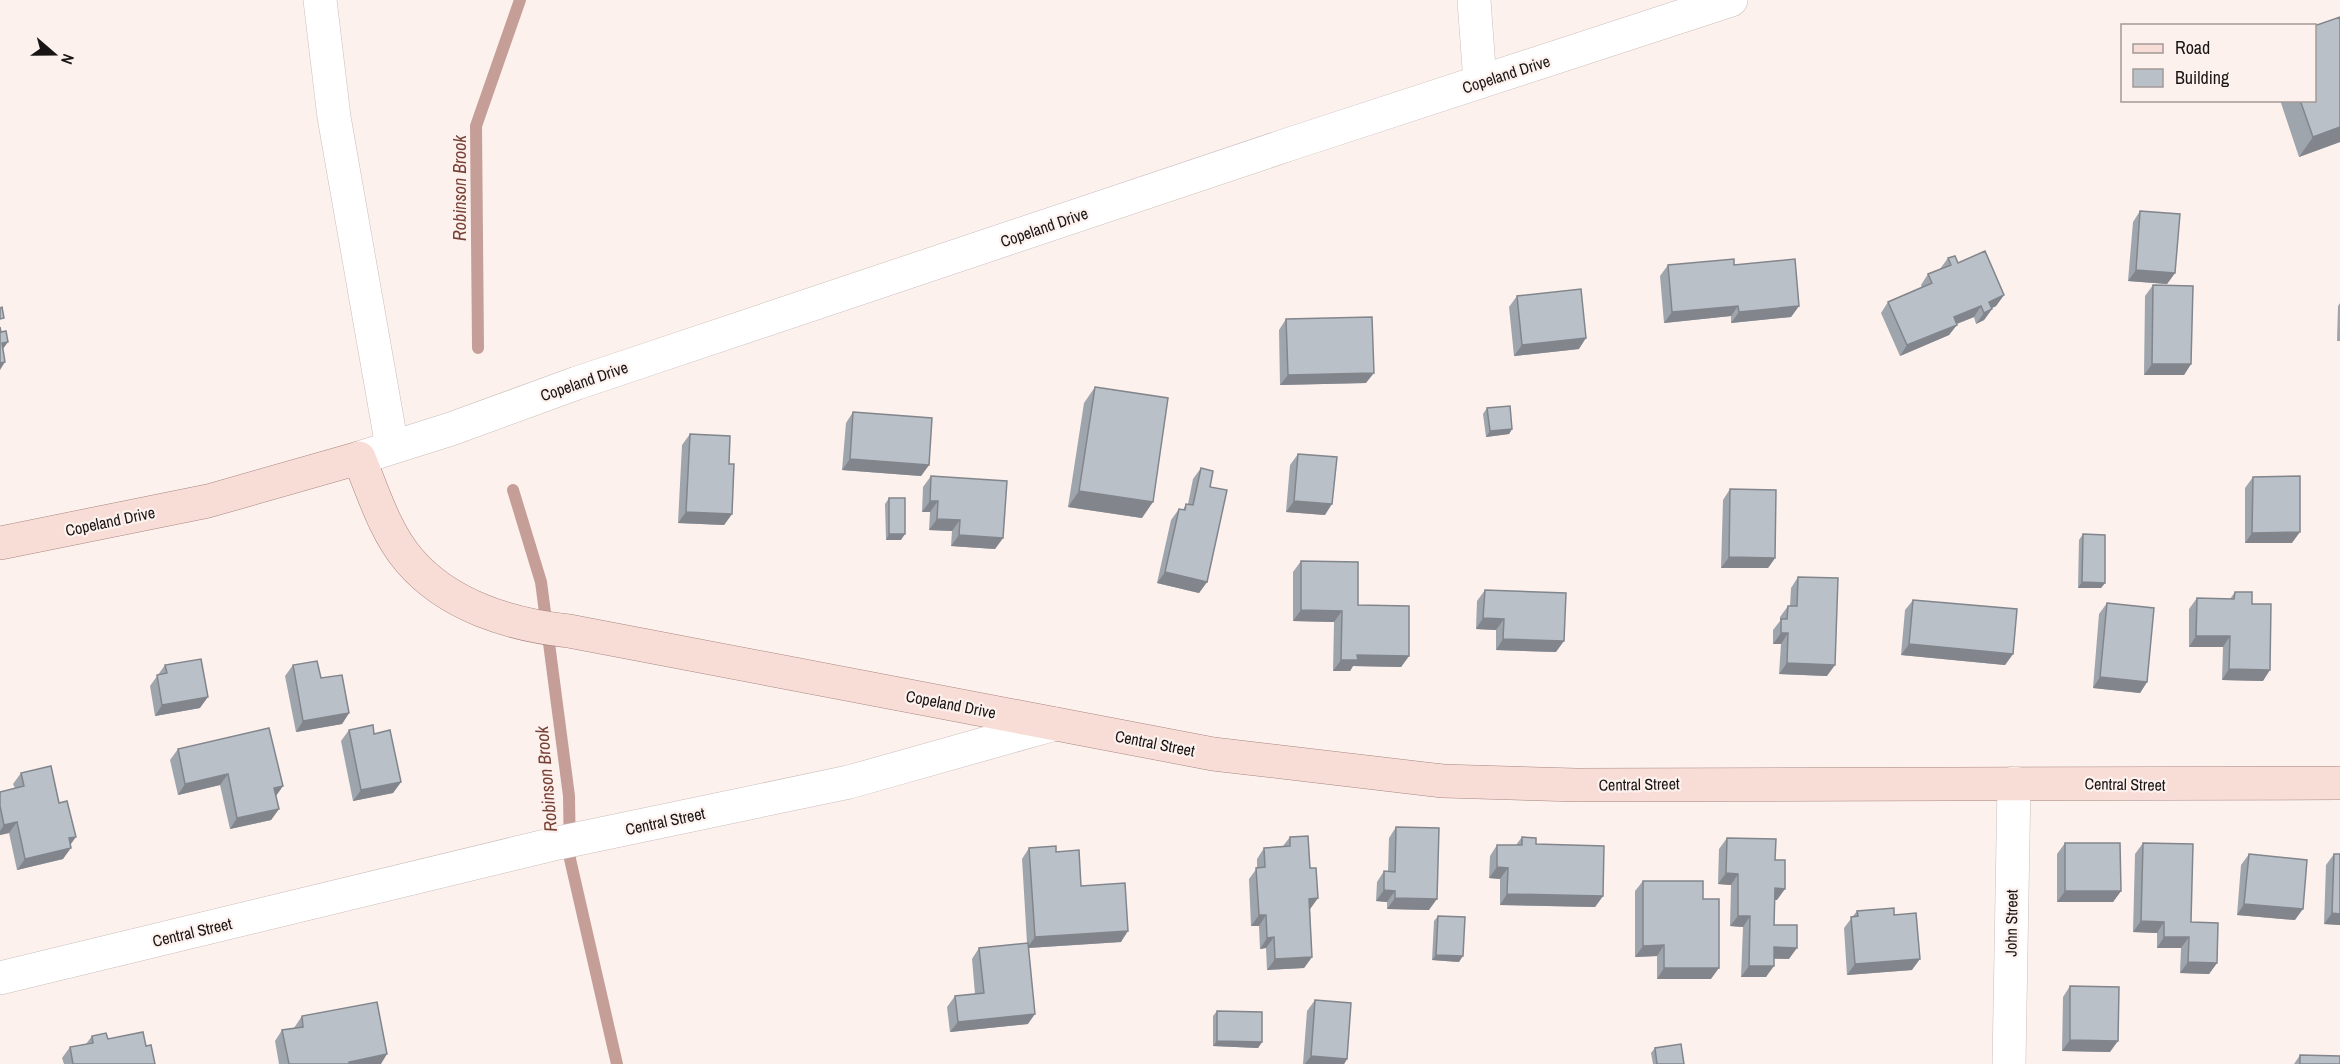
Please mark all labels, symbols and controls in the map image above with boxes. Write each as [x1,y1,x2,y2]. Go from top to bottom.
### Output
north arrow [24,24,84,84]
legend [2121,24,2316,102]
text: Road [2175,35,2210,60]
street label: Copeland Drive [1459,49,1553,99]
text: N [56,51,80,67]
text: Building [2175,65,2230,90]
water label: Robinson Brook [447,134,472,241]
street label: Copeland Drive [997,202,1091,252]
street label: Copeland Drive [537,356,631,406]
street label: Copeland Drive [63,501,157,541]
street label: Copeland Drive [904,685,998,723]
street label: Central Street [1113,724,1197,762]
water label: Robinson Brook [529,725,563,833]
street label: Central Street [1598,772,1680,796]
street label: Central Street [2084,772,2166,796]
street label: Central Street [623,802,707,840]
street label: John Street [1999,889,2023,957]
street label: Central Street [150,912,234,952]

